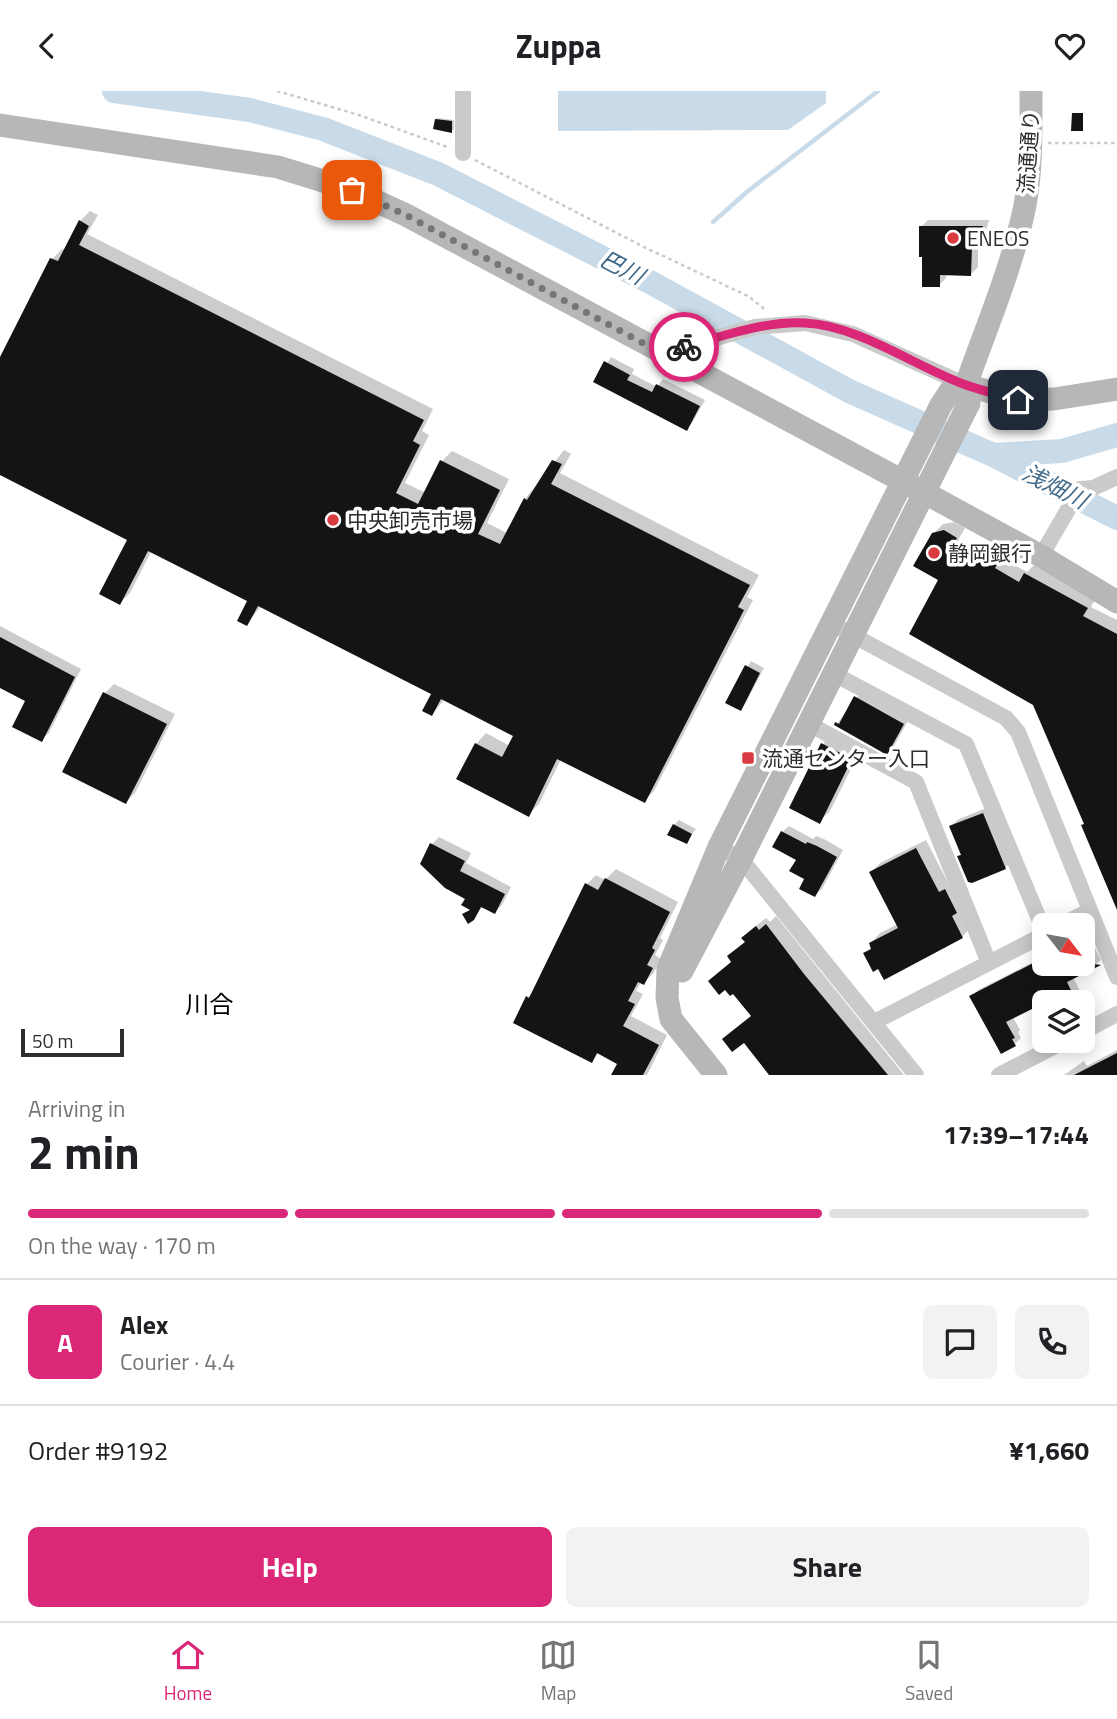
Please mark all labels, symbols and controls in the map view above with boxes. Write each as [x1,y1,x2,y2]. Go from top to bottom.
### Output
text: Zuppa [516,22,601,70]
icon: back [28,27,66,65]
icon: heart [1051,27,1089,65]
street label: 流通通り [1009,109,1047,195]
pin [322,160,382,220]
icon: bag [333,171,371,209]
place label: ENEOS [967,222,1030,254]
marker: ENEOS [945,230,961,246]
water label: 巴川 [594,241,653,294]
courier [649,312,719,382]
icon: bike [665,328,703,366]
pin [988,370,1048,430]
icon: home [999,381,1037,419]
water label: 浅畑川 [1016,455,1096,519]
place label: 中央卸売市場 [347,504,473,536]
marker: 中央卸売市場 [325,512,341,528]
place label: 静岡銀行 [948,537,1032,569]
marker: 静岡銀行 [926,545,942,561]
place label: 流通センター入口 [762,742,930,774]
marker: 流通センター入口 [740,750,756,766]
north arrow [1032,913,1096,977]
map controls [1032,913,1095,1053]
district label: 川合 [185,986,233,1022]
button: layers [1032,990,1095,1053]
scale bar [21,1026,124,1058]
text: 50 m [32,1026,73,1055]
text: Arriving in [28,1091,125,1126]
text: 17:39–17:44 [943,1115,1089,1154]
text: 2 min [28,1117,140,1187]
text: On the way · 170 m [28,1228,216,1263]
text: Alex [120,1305,168,1344]
button: chat [923,1305,997,1379]
button: phone [1015,1305,1089,1379]
text: A [57,1323,73,1362]
text: Courier · 4.4 [120,1344,235,1379]
text: Order #9192 [28,1431,168,1470]
text: ¥1,660 [1009,1431,1089,1470]
button: Help [28,1527,552,1607]
button: Share [566,1527,1089,1607]
tab: Home [164,1636,212,1707]
tab: Map [539,1636,577,1707]
tab: Saved [905,1636,953,1707]

